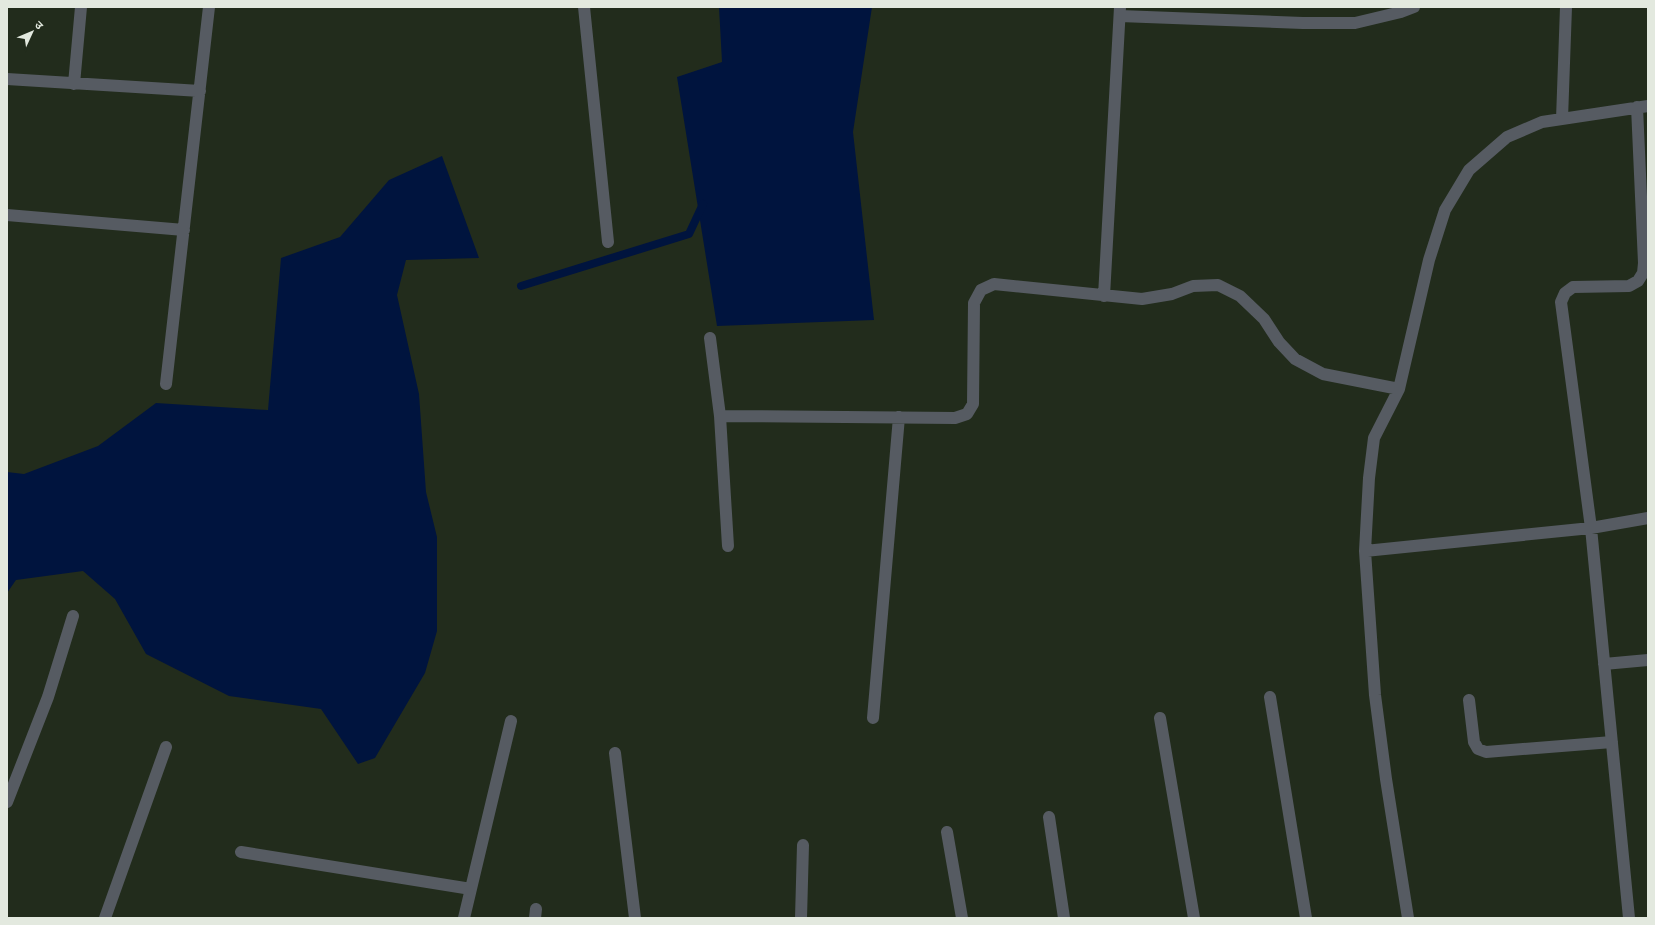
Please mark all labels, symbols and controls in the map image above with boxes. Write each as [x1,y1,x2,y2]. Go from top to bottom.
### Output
north arrow [12,12,52,52]
text: उ [32,18,47,33]

